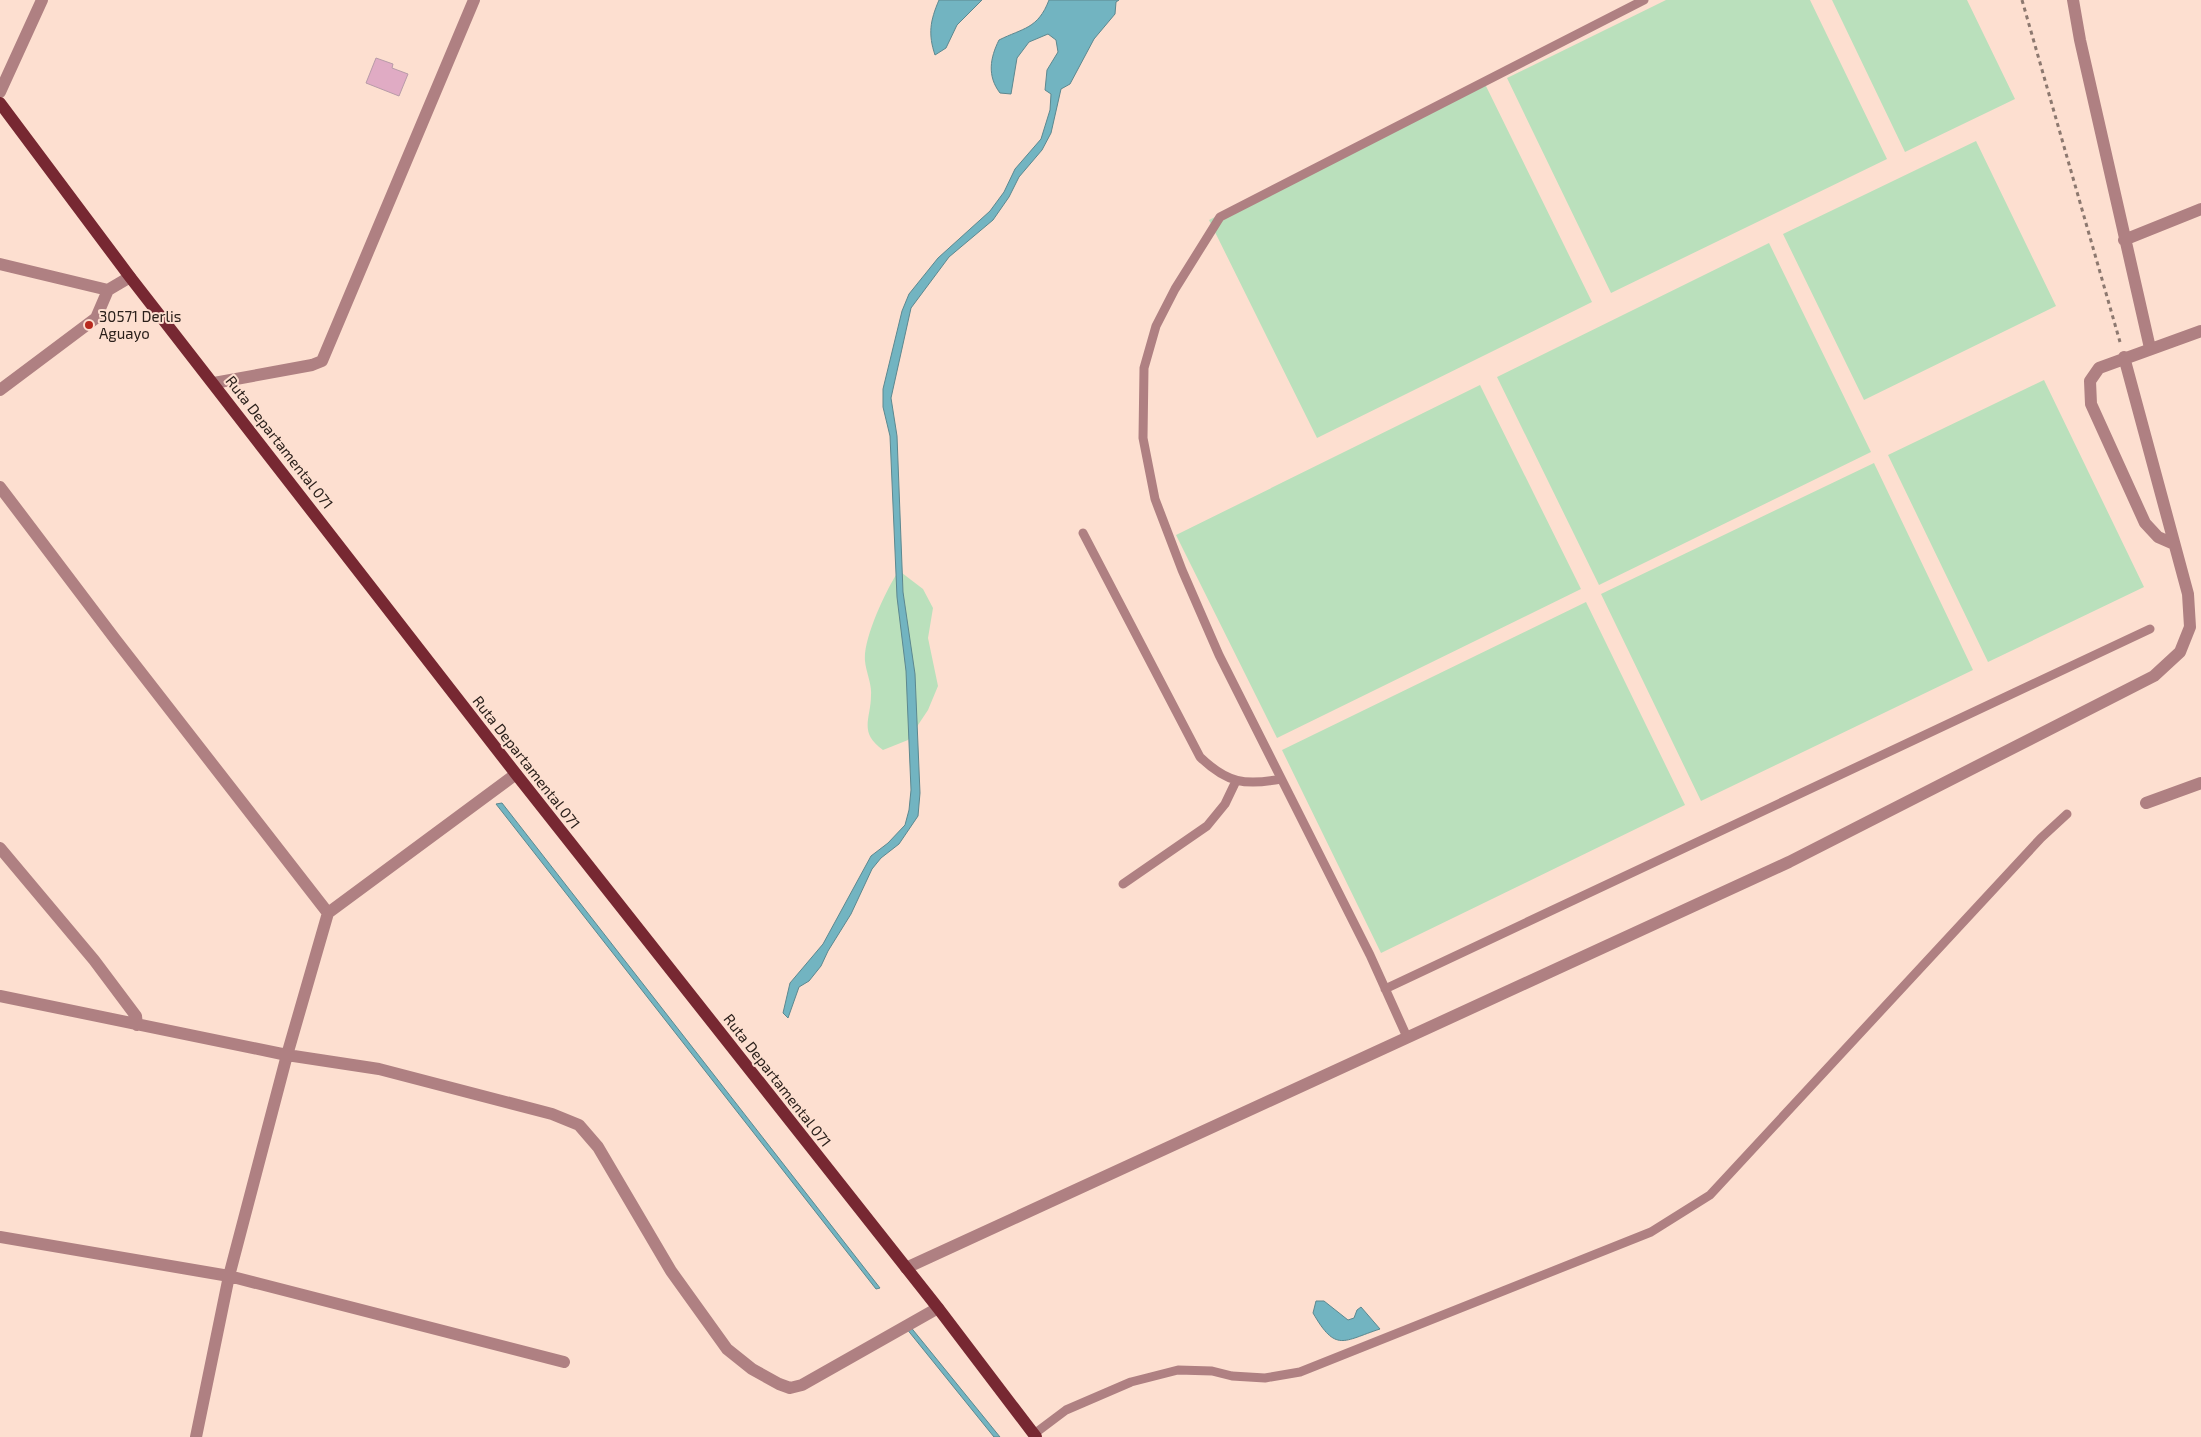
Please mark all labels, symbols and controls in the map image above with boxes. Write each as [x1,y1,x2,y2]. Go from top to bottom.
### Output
place label: 30571 Derlis Aguayo [99,307,181,342]
marker: 30571 Derlis Aguayo [83,319,95,331]
street label: Ruta Departamental 071 [222,372,338,512]
street label: Ruta Departamental 071 [469,692,585,832]
street label: Ruta Departamental 071 [720,1010,836,1150]

